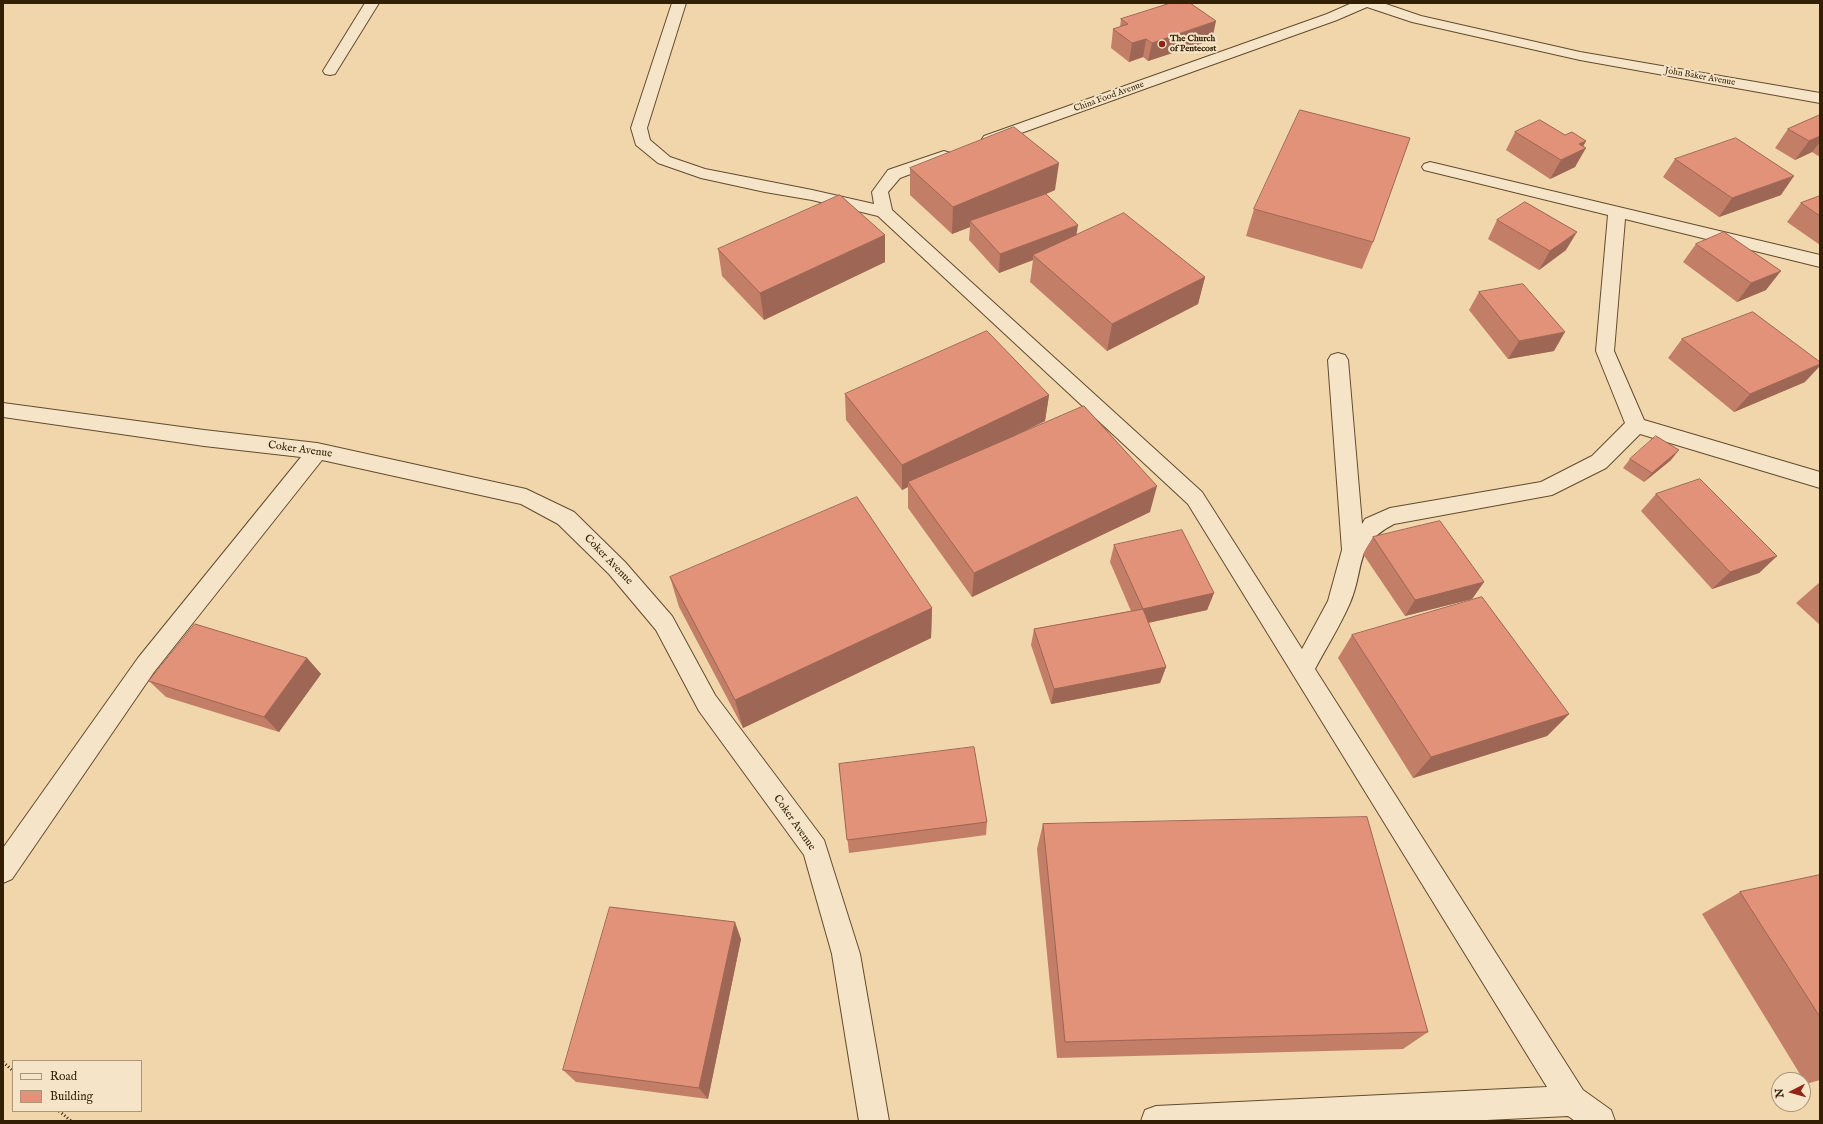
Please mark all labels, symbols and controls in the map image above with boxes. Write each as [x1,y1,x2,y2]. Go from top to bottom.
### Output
place label: The Church of Pentecost [1170,34,1216,55]
marker: The Church of Pentecost [1157,39,1167,49]
street label: John Baker Avenue [1664,65,1736,89]
street label: China Food Avenue [1072,79,1146,115]
street label: Coker Avenue [267,439,333,461]
street label: Coker Avenue [581,532,635,588]
street label: Coker Avenue [770,793,818,853]
legend [12,1060,142,1112]
text: Road [50,1069,77,1084]
north arrow [1771,1072,1811,1112]
text: N [1773,1088,1788,1099]
text: Building [50,1089,93,1104]

